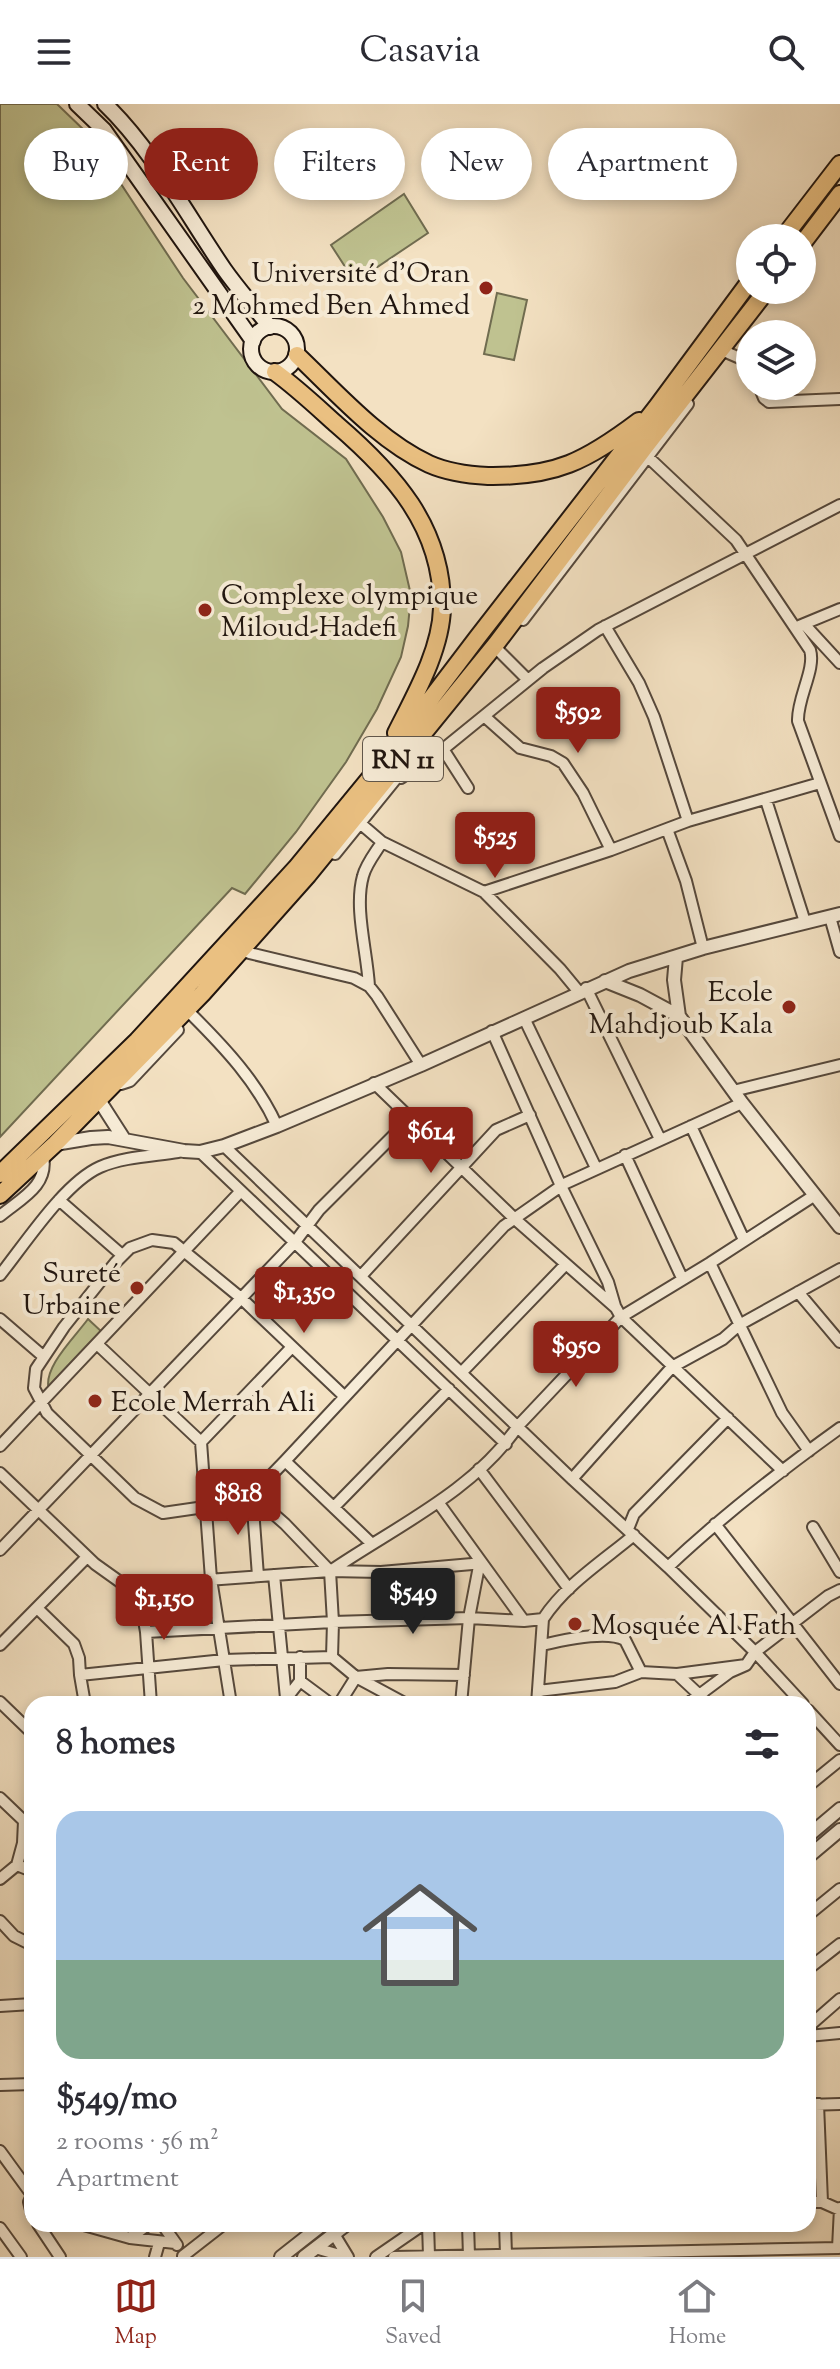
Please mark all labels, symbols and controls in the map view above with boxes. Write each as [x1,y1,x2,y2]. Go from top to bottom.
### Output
text: Casavia [360,26,481,78]
icon: menu [32,30,76,74]
icon: search [764,30,808,74]
chip: Buy [24,128,128,200]
chip: Rent [144,128,258,200]
chip: Filters [274,128,405,200]
chip: New [421,128,532,200]
chip: Apartment [548,128,737,200]
map controls [736,224,816,400]
button: locate [736,224,816,304]
place label: Université d'Oran 2 Mohmed Ben Ahmed [192,255,470,327]
marker: Université d'Oran 2 Mohmed Ben Ahmed [477,279,495,297]
button: layers [736,320,816,400]
place label: Complexe olympique Miloud-Hadefi [221,577,478,649]
marker: Complexe olympique Miloud-Hadefi [196,601,214,619]
pin: $592 [531,687,625,755]
text: $592 [554,694,602,731]
road number: RN 11 [363,737,443,781]
pin: $525 [448,812,542,880]
text: $525 [473,819,517,856]
place label: Ecole Mahdjoub Kala [588,974,773,1046]
marker: Ecole Mahdjoub Kala [780,998,798,1016]
pin: $614 [384,1107,478,1175]
text: $614 [407,1114,455,1151]
place label: Sureté Urbaine [22,1255,121,1327]
pin: $1,350 [239,1267,369,1335]
text: $1,350 [273,1274,335,1311]
marker: Sureté Urbaine [128,1279,146,1297]
pin: $950 [529,1321,623,1389]
text: $950 [551,1328,601,1365]
place label: Ecole Merrah Ali [111,1384,316,1424]
marker: Ecole Merrah Ali [86,1392,104,1410]
pin: $818 [191,1469,285,1537]
text: $818 [214,1476,262,1513]
pin: $549 [366,1568,460,1636]
pin: $1,150 [99,1574,229,1642]
text: $549 [389,1575,437,1612]
text: $1,150 [134,1581,194,1618]
place label: Mosquée Al Fath [591,1607,796,1647]
marker: Mosquée Al Fath [566,1615,584,1633]
text: 8 homes [56,1720,175,1769]
icon: filters [740,1722,784,1766]
icon: home [348,1863,492,2007]
text: $549/mo [56,2075,177,2124]
text: 2 rooms · 56 m² [56,2124,219,2161]
text: Apartment [56,2161,179,2198]
tab: Map [114,2274,158,2354]
tab: Saved [385,2274,441,2354]
tab: Home [669,2274,726,2354]

